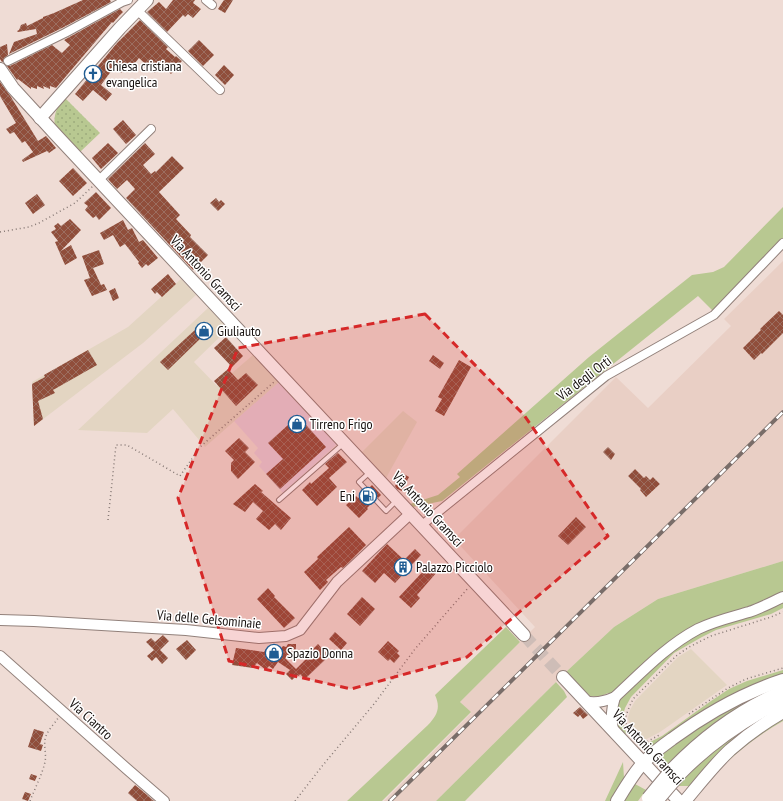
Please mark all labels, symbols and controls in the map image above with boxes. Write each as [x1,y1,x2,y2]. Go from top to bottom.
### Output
place label: Chiesa cristiana evangelica [106,57,182,91]
church icon: Chiesa cristiana evangelica [83,64,103,84]
street label: Via Antonio Gramsci [166,231,246,314]
shop icon: Giuliauto [194,321,214,341]
place label: Giuliauto [217,322,261,340]
street label: Via degli Orti [552,352,615,405]
shop icon: Tirreno Frigo [287,414,307,434]
place label: Tirreno Frigo [310,415,373,433]
street label: Via Antonio Gramsci [388,467,468,550]
fuel station icon: Eni [358,486,378,506]
place label: Eni [340,487,355,505]
building icon: Palazzo Picciolo [393,557,413,577]
place label: Palazzo Picciolo [416,558,493,576]
street label: Via delle Gelsominaie [155,605,262,633]
shop icon: Spazio Donna [264,643,284,663]
place label: Spazio Donna [287,644,353,662]
street label: Via Ciantro [65,694,117,743]
street label: Via Antonio Gramsci [608,705,688,788]

